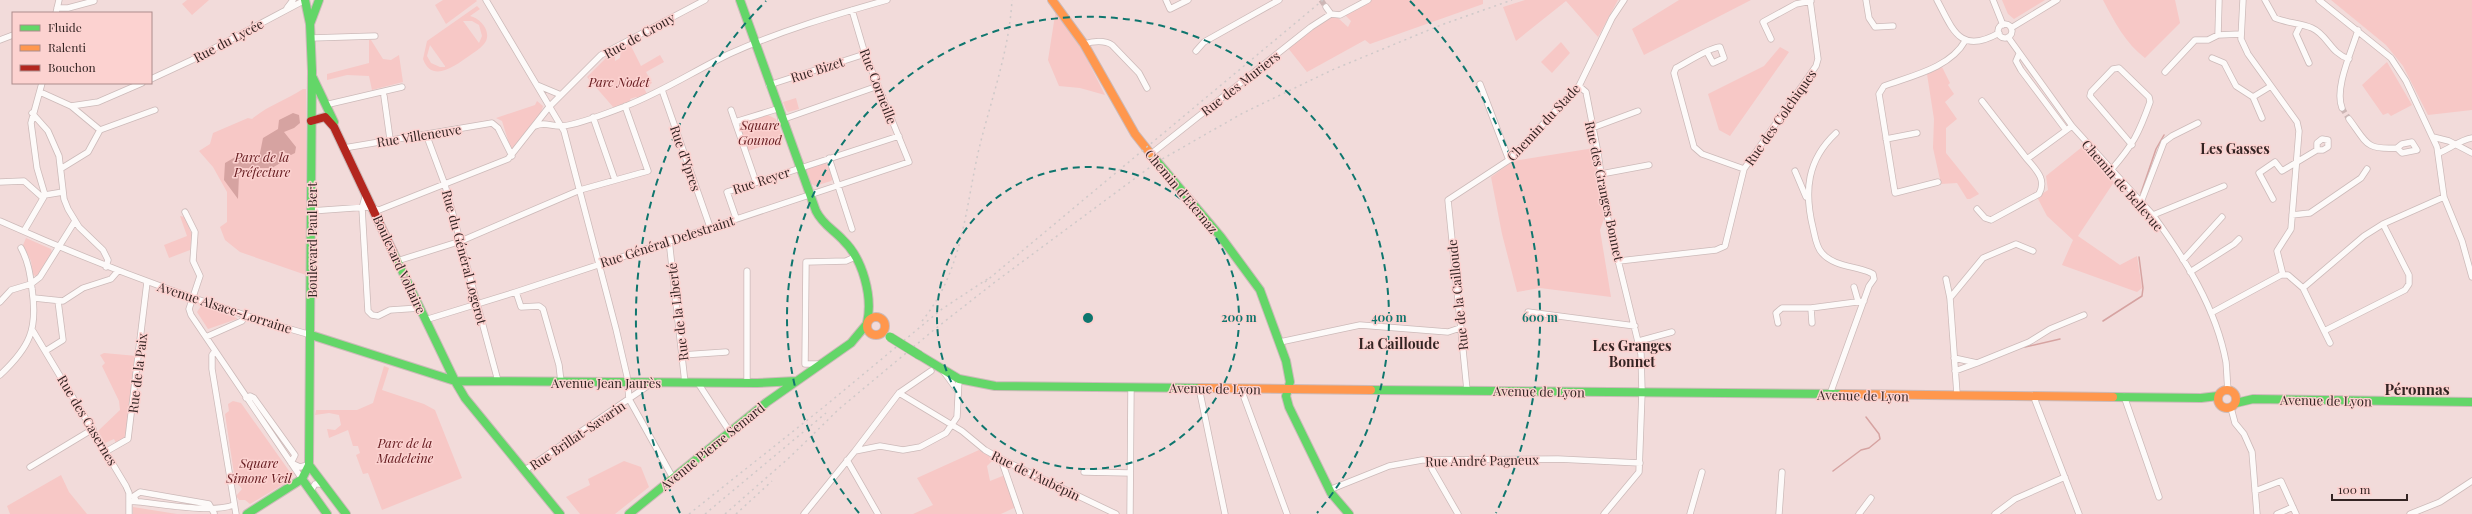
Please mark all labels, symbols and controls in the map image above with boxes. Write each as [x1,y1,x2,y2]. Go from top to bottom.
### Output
street label: Rue de Crouy [600,8,678,62]
legend [12,12,152,84]
street label: Rue du Lycée [190,14,266,66]
text: Fluide [48,19,82,35]
text: Ralenti [48,39,87,55]
street label: Rue Corneille [857,46,901,127]
street label: Rue des Muriers [1197,47,1283,119]
street label: Rue Bizet [788,52,846,86]
text: Bouchon [48,59,96,75]
street label: Rue des Colchiques [1740,65,1820,168]
park label: Parc Nodet [587,73,650,90]
street label: Chemin du Stade [1503,79,1584,164]
park label: Square Gounod [738,116,783,148]
street label: Rue Villeneuve [375,120,463,150]
street label: Rue des Granges Bonnet [1582,120,1628,263]
street label: Rue d'Ypres [667,123,705,193]
street label: Chemin de Bellevue [2079,136,2168,235]
district label: Les Gasses [2200,139,2270,158]
street label: Chemin d'Eternaz [1142,145,1222,237]
park label: Parc de la Préfecture [233,148,291,180]
street label: Rue Reyer [730,163,792,197]
street label: Boulevard Paul Bert [303,182,320,298]
street label: Rue du Général Logerot [439,188,491,327]
street label: Rue Général Delestraint [598,211,737,271]
street label: Boulevard Voltaire [370,212,430,316]
street label: Rue de la Cailloude [1443,238,1471,351]
street label: Rue de la Liberté [663,262,691,362]
street label: Avenue Alsace-Lorraine [155,277,295,337]
text: 200 m [1221,309,1257,325]
text: 400 m [1371,309,1407,325]
text: 600 m [1522,309,1558,325]
centre of rings [1081,311,1095,325]
street label: Rue de la Paix [124,332,150,414]
district label: La Cailloude [1358,334,1440,353]
district label: Les Granges Bonnet [1593,336,1671,371]
street label: Rue des Casernes [54,372,122,469]
street label: Avenue Jean Jaurès [550,374,661,391]
street label: Avenue de Lyon [1168,379,1261,397]
district label: Péronnas [2384,379,2450,399]
street label: Avenue de Lyon [1492,382,1585,400]
street label: Avenue de Lyon [1816,386,1909,404]
street label: Avenue de Lyon [2279,391,2372,409]
street label: Rue Brillat-Savarin [526,397,628,473]
street label: Avenue Pierre Semard [655,398,768,494]
park label: Parc de la Madeleine [376,434,434,466]
street label: Rue de l'Aubépin [989,446,1083,504]
street label: Rue André Pagneux [1425,451,1539,469]
park label: Square Simone Veil [225,454,293,486]
scale bar [2332,476,2407,502]
text: 100 m [2338,481,2371,497]

